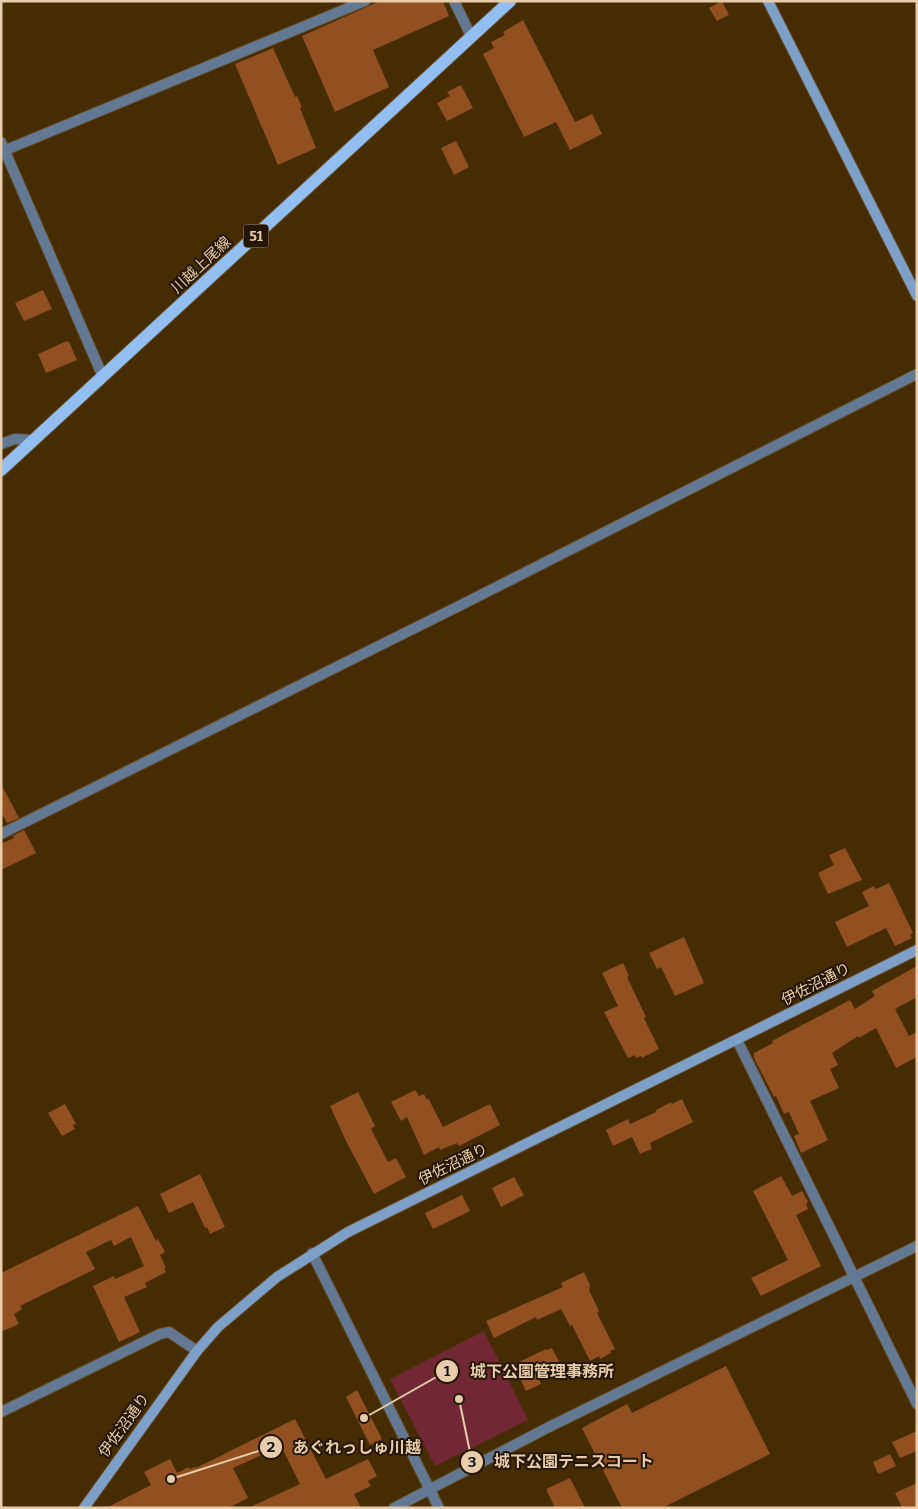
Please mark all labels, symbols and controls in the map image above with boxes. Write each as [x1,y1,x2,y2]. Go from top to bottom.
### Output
road number: 51 [244,225,268,248]
street label: 川越上尾線 [167,233,235,297]
street label: 伊佐沼通り [778,959,854,1009]
street label: 伊佐沼通り [415,1139,491,1189]
callout: 城下公園管理事務所 [435,1355,624,1386]
text: 1 [444,1362,451,1380]
text: 城下公園管理事務所 [470,1362,614,1381]
street label: 伊佐沼通り [95,1389,153,1461]
callout: あぐれっしゅ川越 [258,1432,431,1463]
text: 2 [267,1438,275,1456]
text: あぐれっしゅ川越 [293,1438,421,1457]
callout: 城下公園テニスコート [459,1446,664,1477]
text: 城下公園テニスコート [494,1452,654,1471]
text: 3 [468,1453,476,1471]

